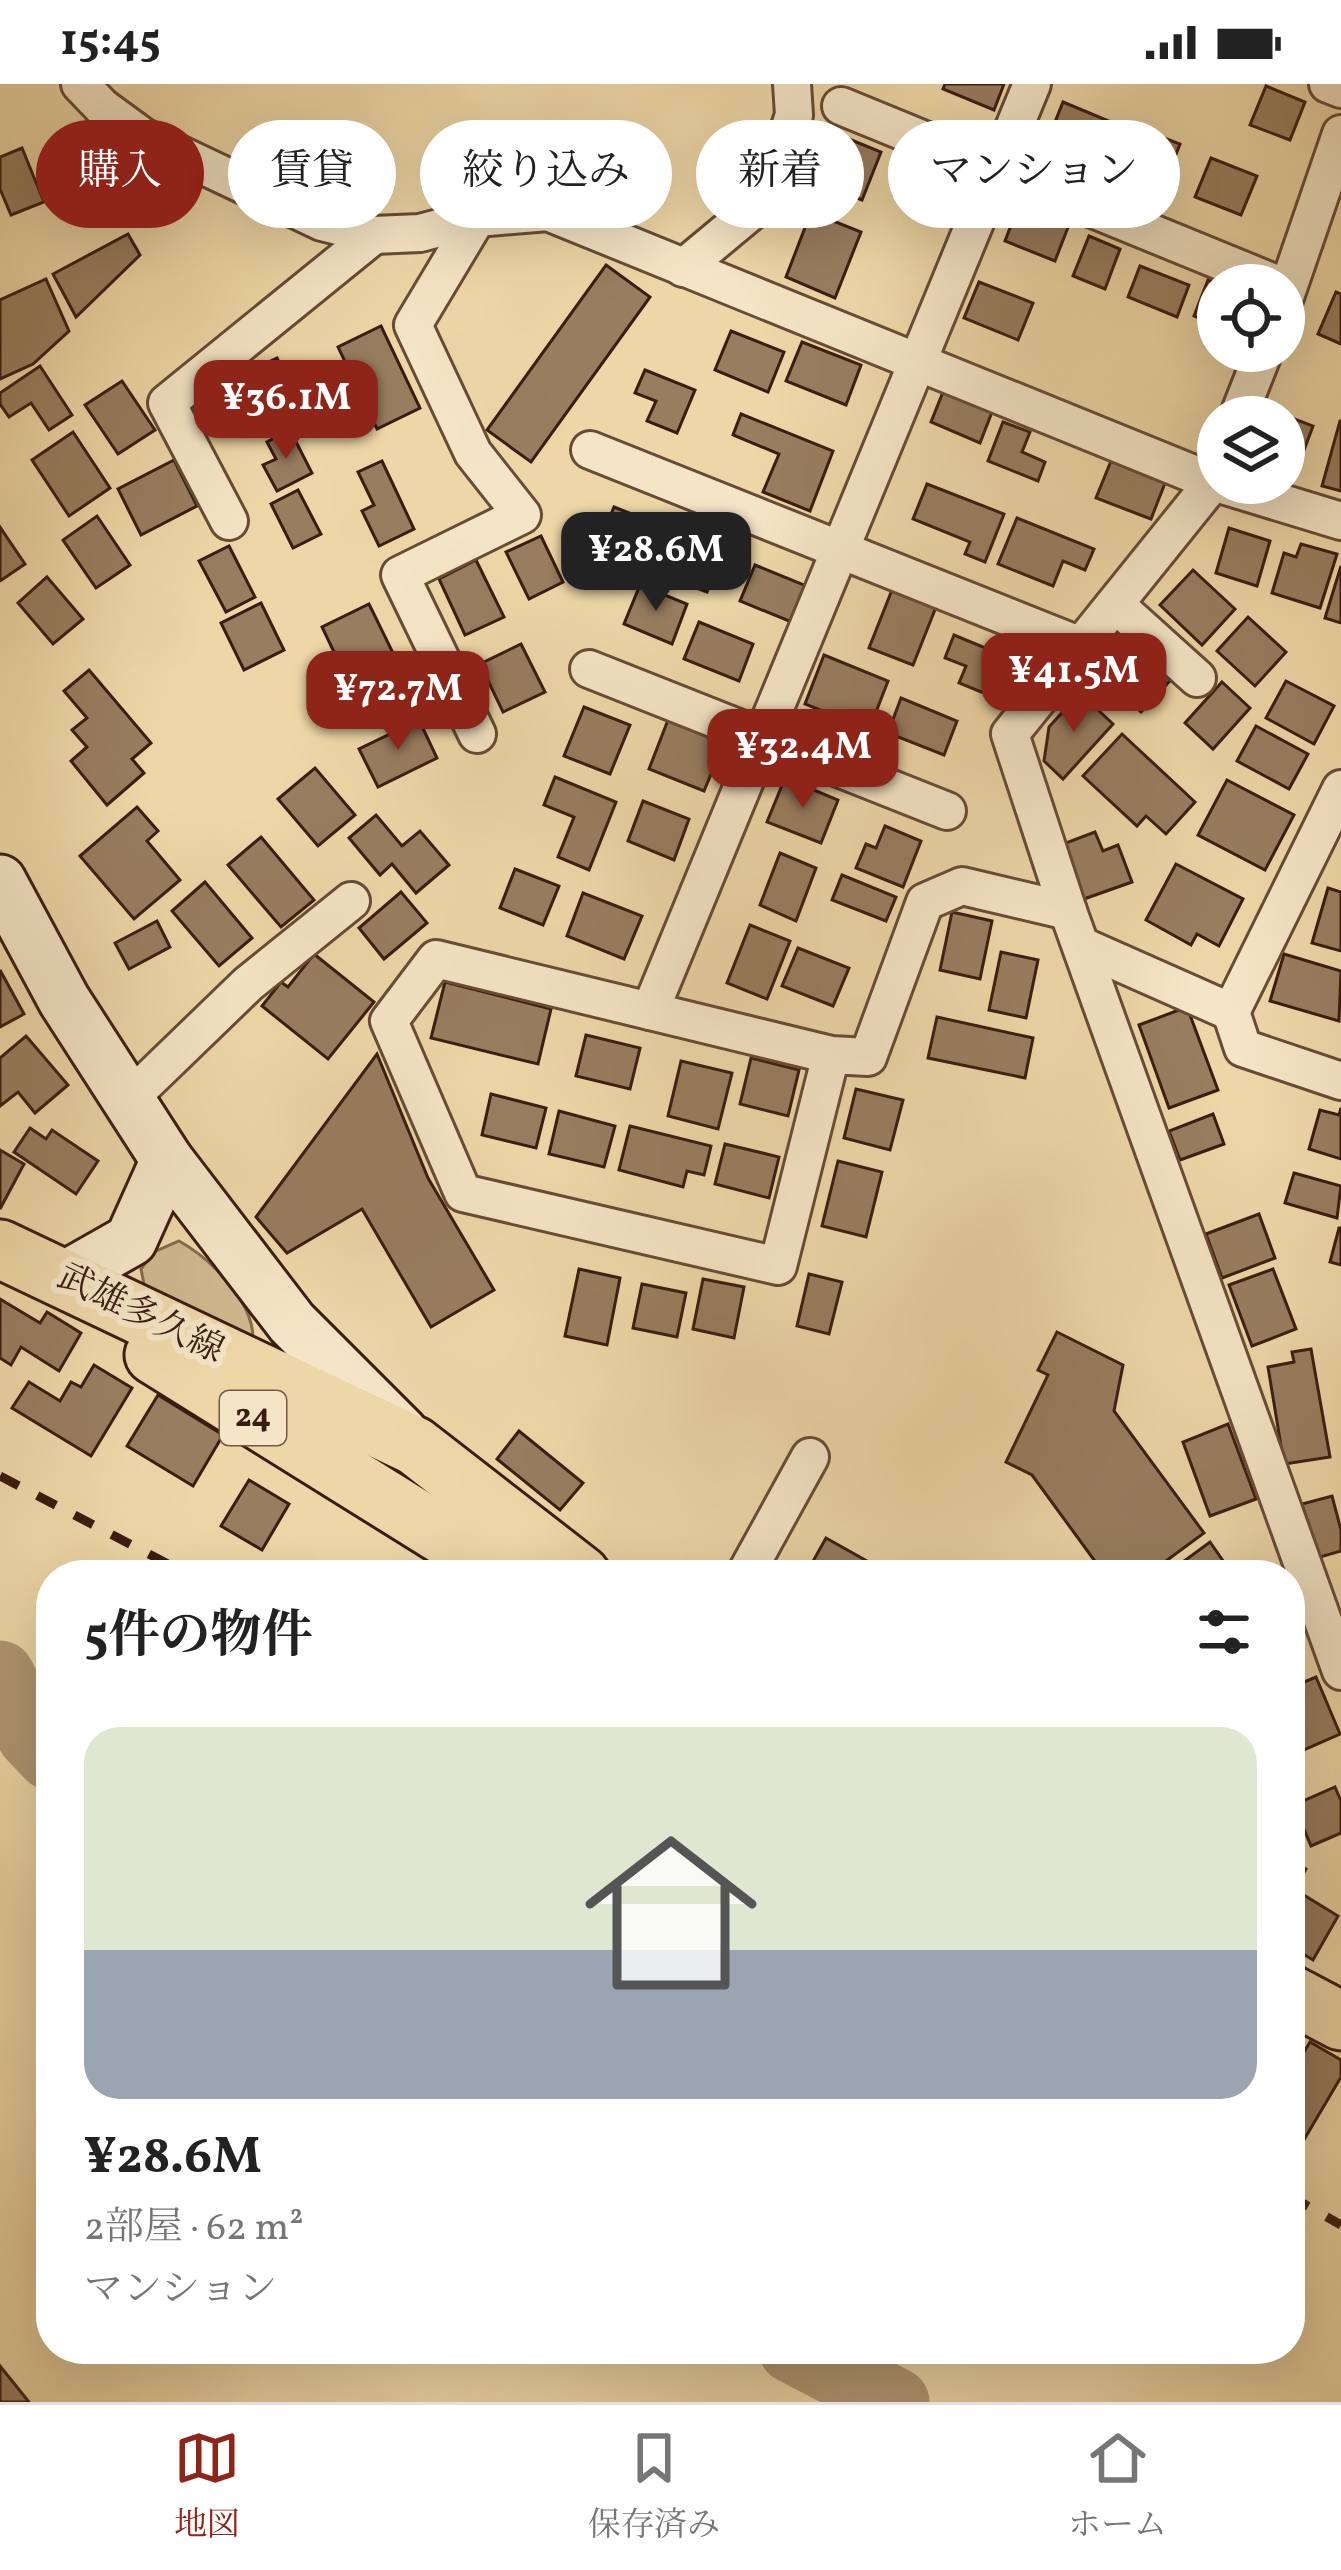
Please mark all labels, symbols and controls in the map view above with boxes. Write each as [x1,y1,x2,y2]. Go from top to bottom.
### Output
text: 15:45 [60,11,161,74]
chip: 購入 [36,120,204,228]
chip: 賃貸 [228,120,396,228]
chip: 絞り込み [420,120,672,228]
chip: 新着 [696,120,864,228]
chip: マンション [888,120,1180,228]
map controls [1197,264,1305,504]
button: locate [1197,264,1305,372]
pin: ¥36.1M [188,360,384,462]
text: ¥36.1M [221,372,351,426]
button: layers [1197,396,1305,504]
pin: ¥28.6M [558,512,754,614]
text: ¥28.6M [588,524,724,578]
pin: ¥41.5M [976,633,1172,735]
text: ¥41.5M [1008,645,1140,699]
pin: ¥72.7M [300,651,496,753]
text: ¥72.7M [333,663,463,717]
pin: ¥32.4M [705,709,901,811]
text: ¥32.4M [734,721,872,775]
street label: 武雄多久線 [48,1253,232,1377]
road number: 24 [220,1391,286,1445]
icon: filters [1191,1599,1257,1665]
text: 5件の物件 [84,1602,313,1673]
icon: home [563,1805,779,2021]
text: ¥28.6M [84,2123,262,2194]
text: 2部屋 · 62 m² [84,2202,304,2256]
text: マンション [84,2264,277,2318]
tab: 地図 [174,2425,240,2550]
tab: 保存済み [588,2425,720,2550]
tab: ホーム [1068,2425,1167,2550]

